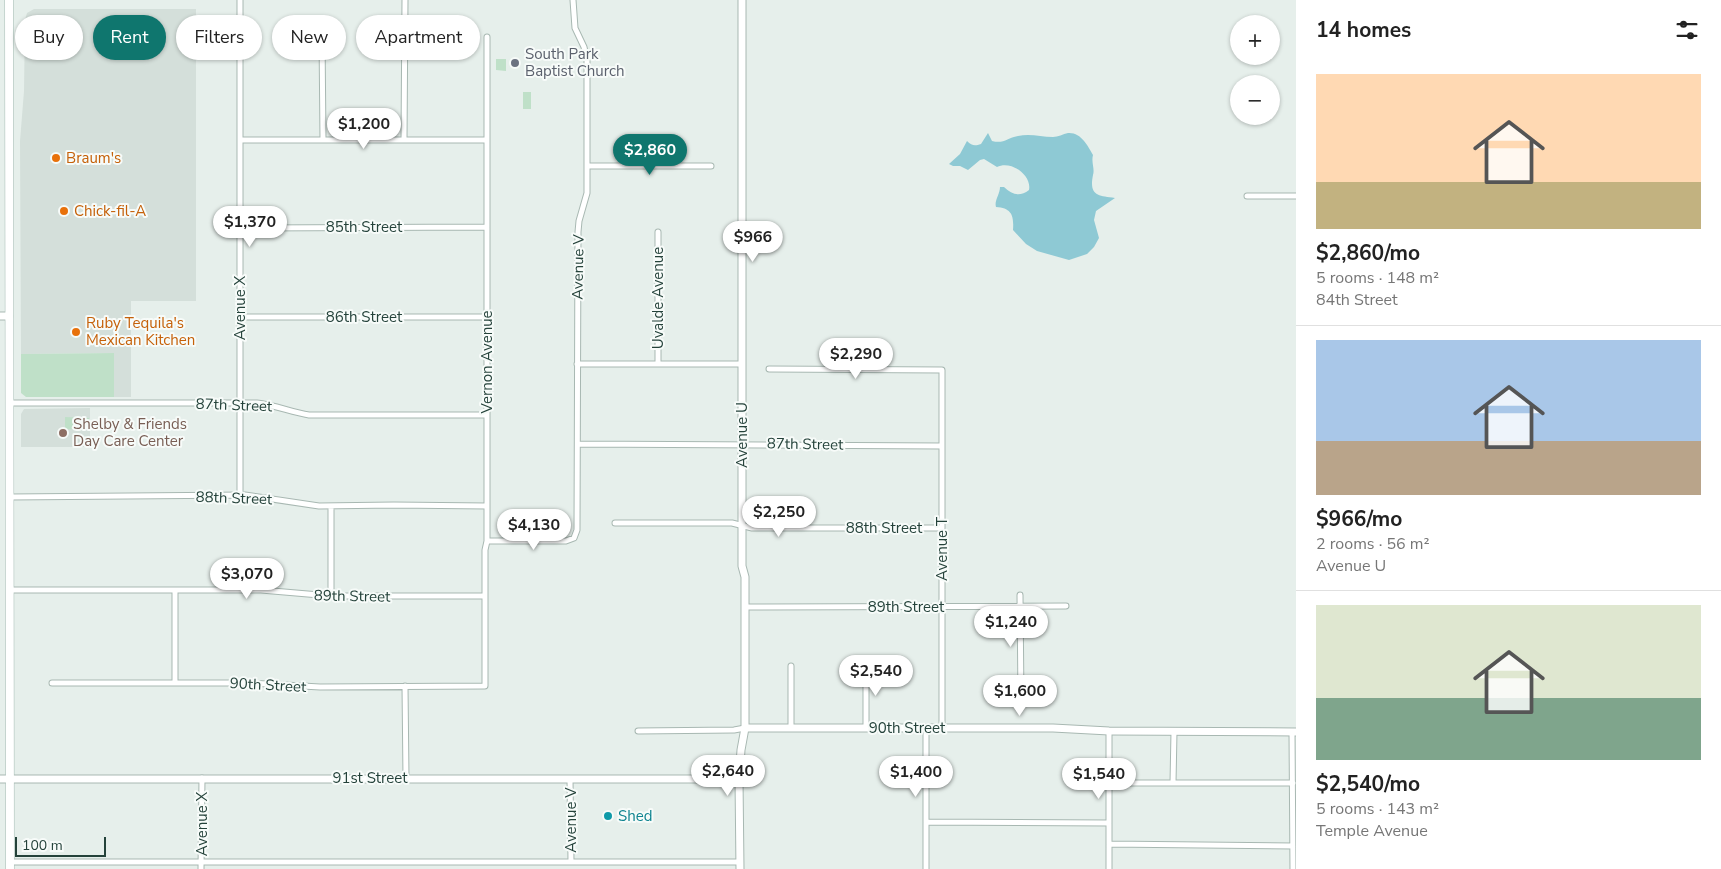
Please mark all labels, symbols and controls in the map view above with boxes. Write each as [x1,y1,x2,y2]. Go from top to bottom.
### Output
chip: Buy [15,15,83,60]
chip: Rent [93,15,166,60]
chip: Filters [176,15,262,60]
chip: New [272,15,346,60]
chip: Apartment [356,15,480,60]
map controls [1230,15,1280,125]
button: + [1230,15,1280,65]
text: 14 homes [1316,16,1411,44]
icon: filters [1673,16,1701,44]
place label: South Park Baptist Church [525,44,625,81]
marker: South Park Baptist Church [509,57,521,69]
button: − [1230,75,1280,125]
icon: home [1464,107,1554,197]
pin: $1,200 [323,108,405,150]
text: $1,200 [338,113,390,135]
pin: $2,860 [609,134,691,176]
text: $2,860 [624,139,676,161]
place label: Braum's [66,148,121,168]
marker: Braum's [50,152,62,164]
place label: Chick-fil-A [74,201,146,221]
marker: Chick-fil-A [58,205,70,217]
pin: $1,370 [209,206,291,248]
text: $1,370 [224,211,276,233]
street label: 85th Street [326,217,403,237]
pin: $966 [723,220,783,263]
text: $966 [734,226,772,248]
street label: Avenue V [567,234,589,300]
text: $2,860/mo [1316,239,1420,267]
street label: Uvalde Avenue [648,247,668,349]
text: 5 rooms · 148 m² [1316,267,1439,289]
street label: Avenue X [230,275,250,340]
text: 84th Street [1316,289,1398,311]
street label: 86th Street [326,307,403,327]
street label: Vernon Avenue [477,310,497,415]
place label: Ruby Tequila's Mexican Kitchen [86,313,195,350]
marker: Ruby Tequila's Mexican Kitchen [70,326,82,338]
pin: $2,290 [815,338,897,380]
text: $2,290 [830,343,882,365]
icon: home [1464,372,1554,462]
street label: 87th Street [195,394,273,416]
street label: Avenue U [732,402,752,468]
place label: Shelby & Friends Day Care Center [73,414,187,451]
marker: Shelby & Friends Day Care Center [57,427,69,439]
street label: 87th Street [767,433,844,455]
street label: 88th Street [195,487,273,509]
pin: $2,250 [738,496,820,538]
text: $2,250 [753,501,805,523]
text: $966/mo [1316,505,1402,533]
pin: $4,130 [493,508,575,551]
text: $4,130 [508,514,560,536]
street label: Avenue T [932,517,952,581]
street label: 88th Street [846,518,923,538]
text: 2 rooms · 56 m² [1316,533,1429,555]
text: Avenue U [1316,555,1386,577]
pin: $3,070 [206,558,288,600]
text: $3,070 [221,563,273,585]
street label: 89th Street [314,585,391,607]
street label: 89th Street [868,597,945,617]
pin: $1,240 [970,606,1052,648]
text: $1,240 [985,611,1037,633]
icon: home [1464,637,1554,727]
pin: $2,540 [835,654,917,697]
text: $2,540 [850,660,902,682]
street label: 90th Street [229,673,307,697]
pin: $1,600 [979,674,1061,717]
text: $1,600 [994,680,1046,702]
street label: 90th Street [869,718,946,738]
pin: $2,640 [687,754,769,797]
pin: $1,400 [875,756,957,798]
pin: $1,540 [1058,758,1140,800]
text: $2,640 [702,760,754,782]
text: $1,400 [890,761,942,783]
text: $1,540 [1073,763,1125,785]
street label: 91st Street [332,768,408,788]
text: $2,540/mo [1316,770,1420,798]
street label: Avenue V [561,787,581,853]
street label: Avenue X [192,791,212,856]
text: 5 rooms · 143 m² [1316,798,1439,820]
place label: Shed [618,806,652,826]
marker: Shed [602,810,614,822]
text: Temple Avenue [1316,820,1428,842]
scale bar [15,834,106,857]
text: 100 m [22,836,63,855]

